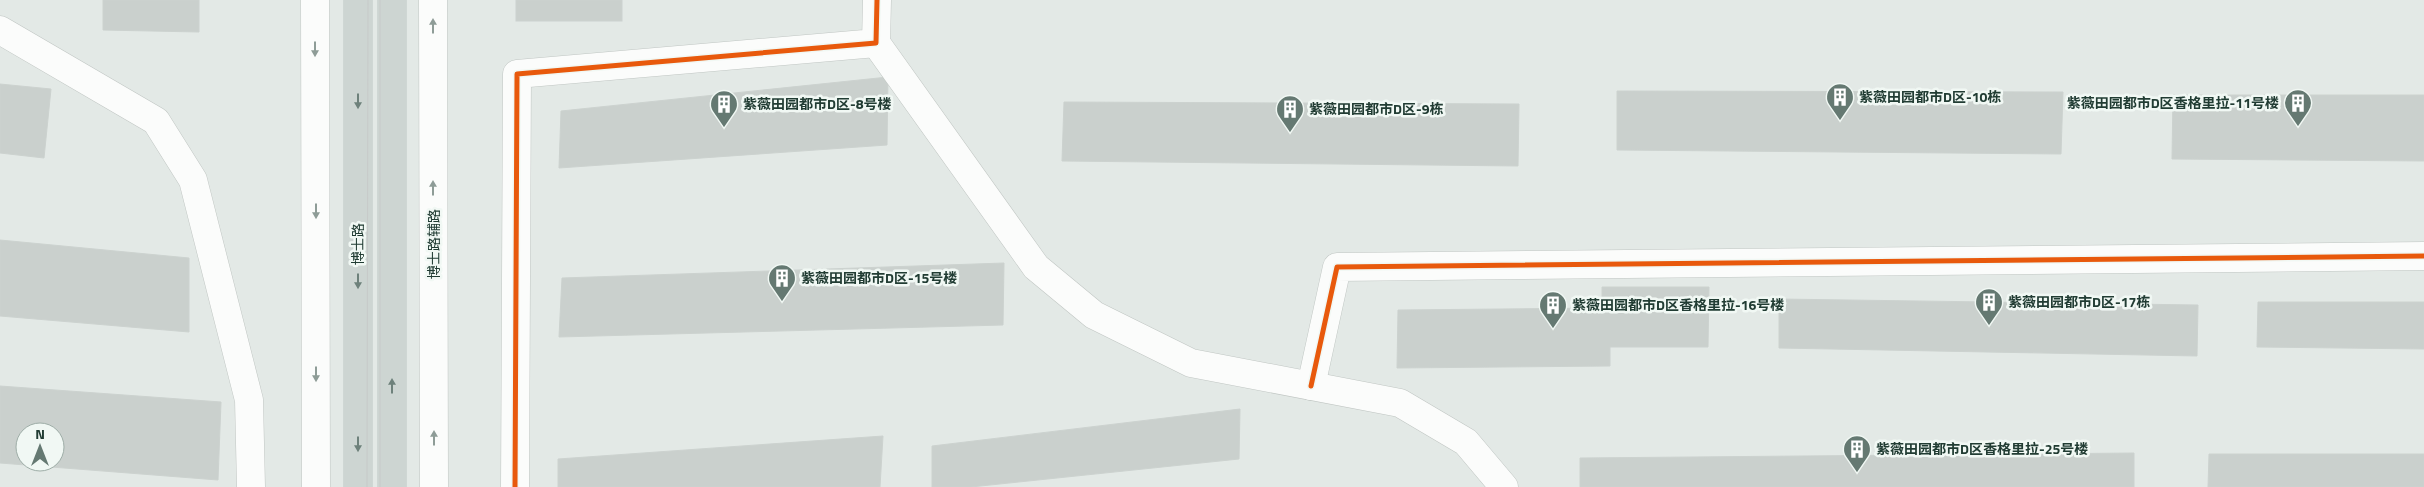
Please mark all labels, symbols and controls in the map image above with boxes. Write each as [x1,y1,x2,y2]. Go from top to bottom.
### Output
one-way arrow [429,18,437,34]
one-way arrow [311,41,319,57]
building icon: 紫薇田园都市D区-10栋 [1825,82,1855,121]
place label: 紫薇田园都市D区-10栋 [1859,86,2001,107]
building icon: 紫薇田园都市D区香格里拉-11号楼 [2283,88,2313,127]
building icon: 紫薇田园都市D区-8号楼 [709,89,739,128]
place label: 紫薇田园都市D区香格里拉-11号楼 [2067,92,2279,113]
one-way arrow [354,93,362,109]
place label: 紫薇田园都市D区-8号楼 [743,93,891,114]
building icon: 紫薇田园都市D区-9栋 [1275,94,1305,133]
place label: 紫薇田园都市D区-9栋 [1309,98,1443,119]
one-way arrow [429,180,437,196]
one-way arrow [312,203,320,219]
street label: 博士路辅路 [423,209,444,279]
street label: 博士路 [347,223,368,265]
building icon: 紫薇田园都市D区-15号楼 [767,263,797,302]
place label: 紫薇田园都市D区-15号楼 [801,267,957,288]
one-way arrow [354,273,362,289]
building icon: 紫薇田园都市D区-17栋 [1974,287,2004,326]
building icon: 紫薇田园都市D区香格里拉-16号楼 [1538,290,1568,329]
place label: 紫薇田园都市D区-17栋 [2008,291,2150,312]
place label: 紫薇田园都市D区香格里拉-16号楼 [1572,294,1784,315]
one-way arrow [312,366,320,382]
one-way arrow [388,377,396,393]
north arrow [15,422,65,472]
text: N [35,423,45,444]
one-way arrow [430,430,438,446]
building icon: 紫薇田园都市D区香格里拉-25号楼 [1842,434,1872,473]
one-way arrow [354,436,362,452]
place label: 紫薇田园都市D区香格里拉-25号楼 [1876,438,2088,459]

